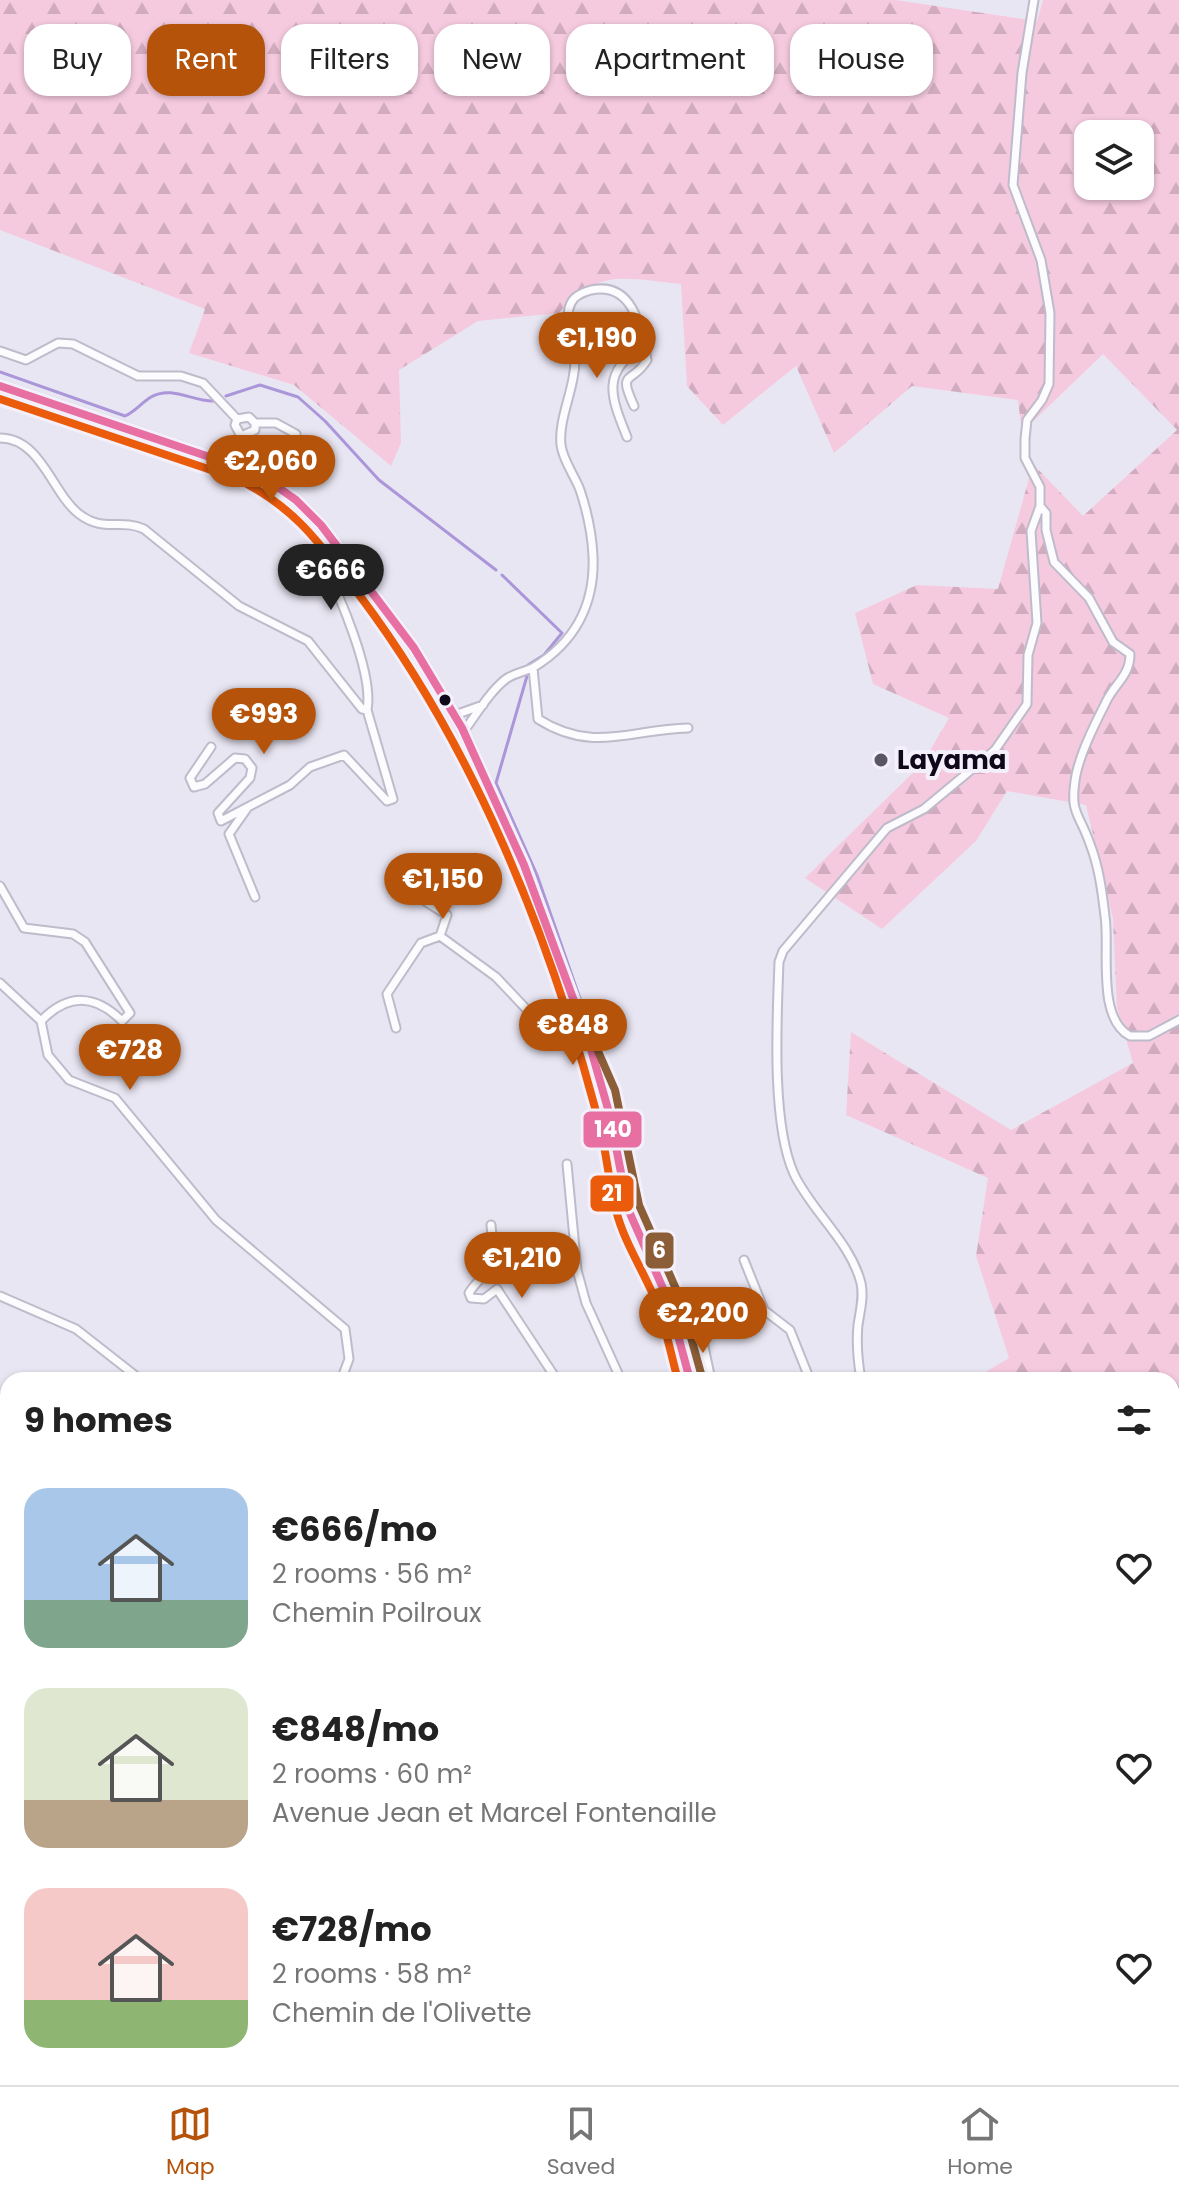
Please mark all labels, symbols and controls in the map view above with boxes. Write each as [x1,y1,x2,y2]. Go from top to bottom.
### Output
chip: Buy [24,24,131,96]
chip: Rent [147,24,265,96]
chip: Filters [281,24,418,96]
chip: New [434,24,550,96]
chip: Apartment [566,24,774,96]
chip: House [790,24,933,96]
map controls [1074,120,1154,200]
button: layers [1074,120,1154,200]
pin: €1,190 [532,312,662,380]
text: €1,190 [557,320,637,356]
pin: €2,060 [206,435,336,503]
text: €2,060 [224,443,318,479]
pin: €666 [284,544,378,612]
text: €666 [296,552,366,588]
pin: €993 [217,688,311,756]
unlabelled marker [437,692,453,708]
text: €993 [230,696,298,732]
place label: Layama [897,742,1006,778]
marker: Layama [872,751,890,769]
pin: €1,150 [378,853,508,921]
text: €1,150 [402,861,484,897]
pin: €848 [526,999,620,1067]
text: €848 [537,1007,609,1043]
pin: €728 [83,1024,177,1092]
text: €728 [97,1032,163,1068]
line badge: 140 [582,1110,643,1149]
text: 140 [594,1114,632,1145]
line badge: 21 [589,1174,635,1213]
text: 21 [602,1178,622,1209]
line badge: 6 [644,1231,675,1270]
pin: €1,210 [457,1232,587,1300]
text: 6 [652,1235,666,1266]
text: €1,210 [482,1240,562,1276]
pin: €2,200 [638,1287,768,1355]
text: €2,200 [657,1295,749,1331]
text: 9 homes [24,1396,173,1444]
icon: filters [1112,1398,1156,1442]
text: €666/mo [272,1505,437,1553]
icon: home [88,1520,184,1616]
icon: heart [1112,1546,1156,1590]
text: 2 rooms · 56 m² [272,1556,472,1592]
text: Chemin Poilroux [272,1595,482,1631]
text: €848/mo [272,1705,439,1753]
icon: home [88,1720,184,1816]
icon: heart [1112,1746,1156,1790]
text: 2 rooms · 60 m² [272,1756,472,1792]
text: Avenue Jean et Marcel Fontenaille [272,1795,717,1831]
text: €728/mo [272,1905,432,1953]
icon: home [88,1920,184,2016]
icon: heart [1112,1946,1156,1990]
text: 2 rooms · 58 m² [272,1956,472,1992]
text: Chemin de l'Olivette [272,1995,532,2031]
tab: Map [166,2102,215,2183]
tab: Saved [547,2102,615,2183]
tab: Home [947,2102,1013,2183]

